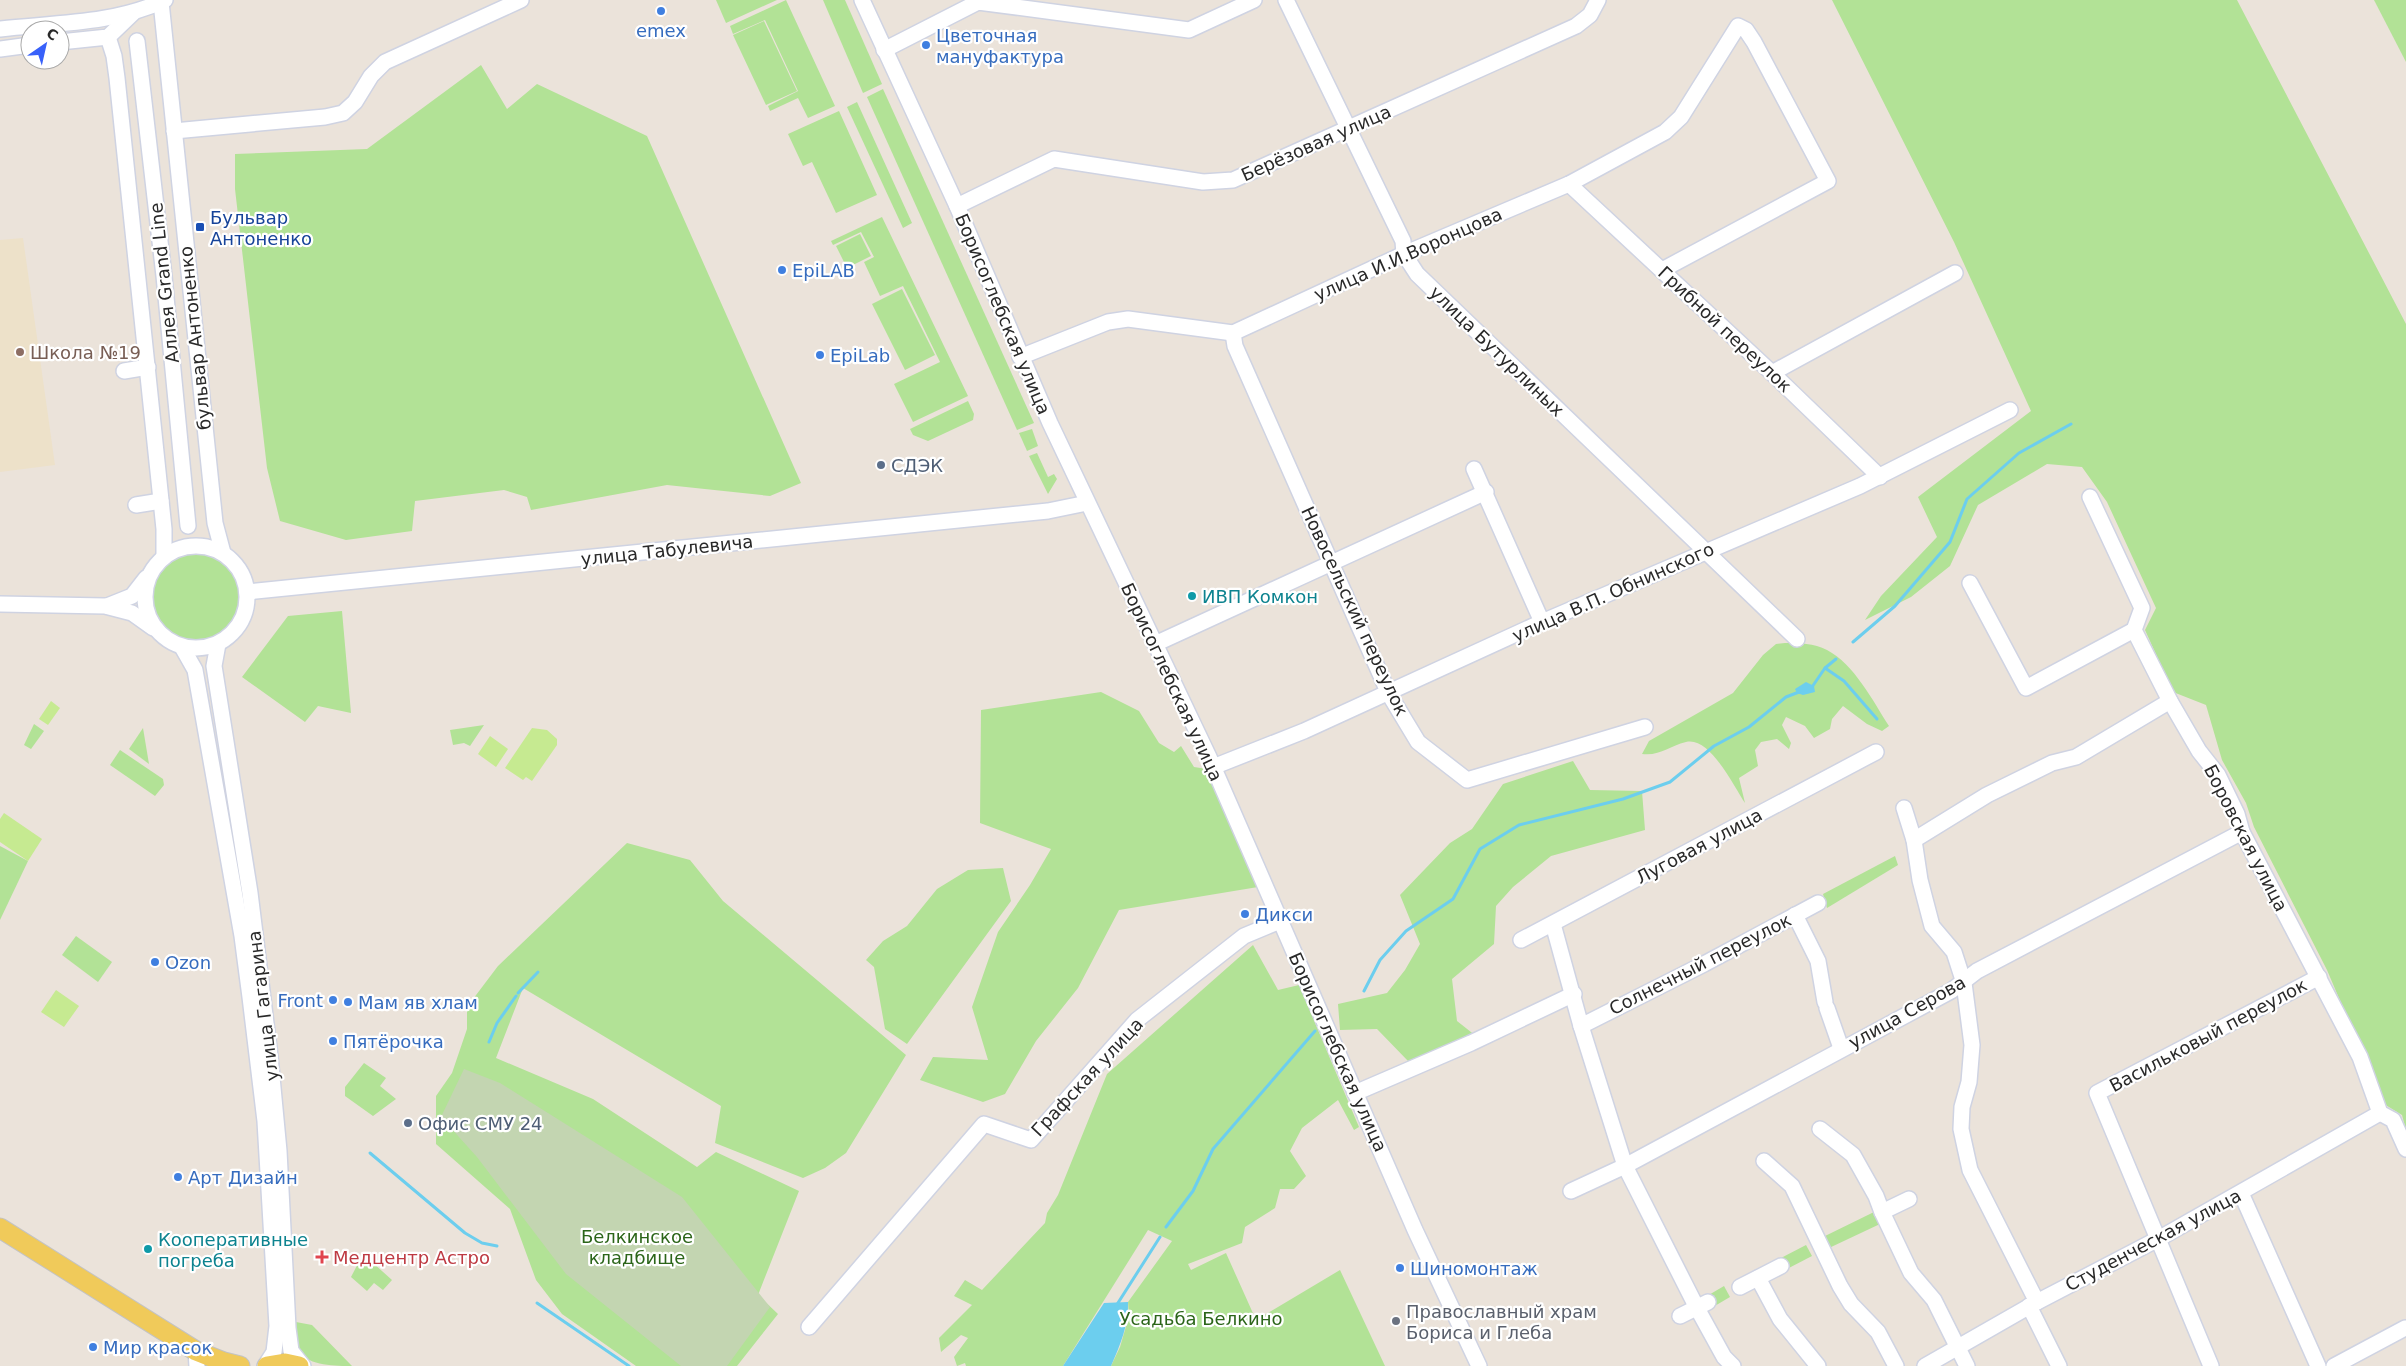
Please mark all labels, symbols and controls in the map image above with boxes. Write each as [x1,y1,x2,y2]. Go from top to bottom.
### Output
marker: emex [655,5,667,17]
north arrow [20,20,70,70]
place label: emex [636,20,686,41]
text: С [44,25,61,44]
place label: Цветочная мануфактура [936,25,1064,67]
marker: Цветочная мануфактура [920,39,932,51]
street label: Берёзовая улица [1238,100,1394,186]
street label: Аллея Grand Line [145,202,183,364]
street label: улица И.И.Воронцова [1311,203,1505,305]
place label: Бульвар Антоненко [210,207,312,249]
street label: Борисоглебская улица [951,210,1055,418]
marker: Бульвар Антоненко [194,221,206,233]
street label: бульвар Антоненко [175,245,215,431]
place label: EpiLAB [792,260,855,281]
street label: Грибной переулок [1654,262,1796,396]
marker: EpiLAB [776,264,788,276]
street label: улица Бутурлиных [1426,282,1569,421]
place label: Школа №19 [30,342,141,363]
place label: EpiLab [830,345,890,366]
marker: Школа №19 [14,346,26,358]
marker: EpiLab [814,349,826,361]
place label: СДЭК [891,455,943,476]
marker: СДЭК [875,459,887,471]
street label: Новосельский переулок [1297,503,1413,719]
street label: улица Табулевича [580,531,754,569]
street label: улица В.П. Обнинского [1509,538,1717,646]
street label: Борисоглебская улица [1117,580,1227,784]
place label: ИВП Комкон [1202,586,1318,607]
marker: ИВП Комкон [1186,590,1198,602]
street label: Боровская улица [2200,761,2292,915]
street label: Луговая улица [1632,804,1766,888]
place label: Дикси [1255,904,1313,925]
marker: Дикси [1239,908,1251,920]
street label: Солнечный переулок [1606,909,1795,1019]
street label: улица Гагарина [243,930,283,1082]
street label: Борисоглебская улица [1284,949,1392,1155]
place label: Ozon [165,952,211,973]
marker: Ozon [149,956,161,968]
street label: улица Серова [1845,971,1969,1053]
street label: Васильковый переулок [2106,974,2310,1096]
place label: Front [277,990,323,1011]
place label: Мам яв хлам [358,992,478,1013]
marker: Front [327,994,339,1006]
marker: Мам яв хлам [342,996,354,1008]
street label: Графская улица [1027,1013,1147,1141]
place label: Пятёрочка [343,1031,444,1052]
marker: Пятёрочка [327,1035,339,1047]
place label: Офис СМУ 24 [418,1113,543,1134]
marker: Офис СМУ 24 [402,1117,414,1129]
place label: Арт Дизайн [188,1167,298,1188]
marker: Арт Дизайн [172,1171,184,1183]
street label: Студенческая улица [2061,1185,2245,1295]
park label: Белкинское кладбище [581,1226,693,1268]
place label: Кооперативные погреба [158,1229,308,1271]
marker: Кооперативные погреба [142,1243,154,1255]
place label: Медцентр Астро [333,1247,490,1268]
marker: Медцентр Астро [315,1250,329,1264]
place label: Шиномонтаж [1410,1258,1538,1279]
marker: Шиномонтаж [1394,1262,1406,1274]
place label: Православный храм Бориса и Глеба [1406,1301,1597,1343]
park label: Усадьба Белкино [1119,1308,1283,1329]
marker: Православный храм Бориса и Глеба [1390,1315,1402,1327]
place label: Мир красок [103,1337,213,1358]
marker: Мир красок [87,1341,99,1353]

